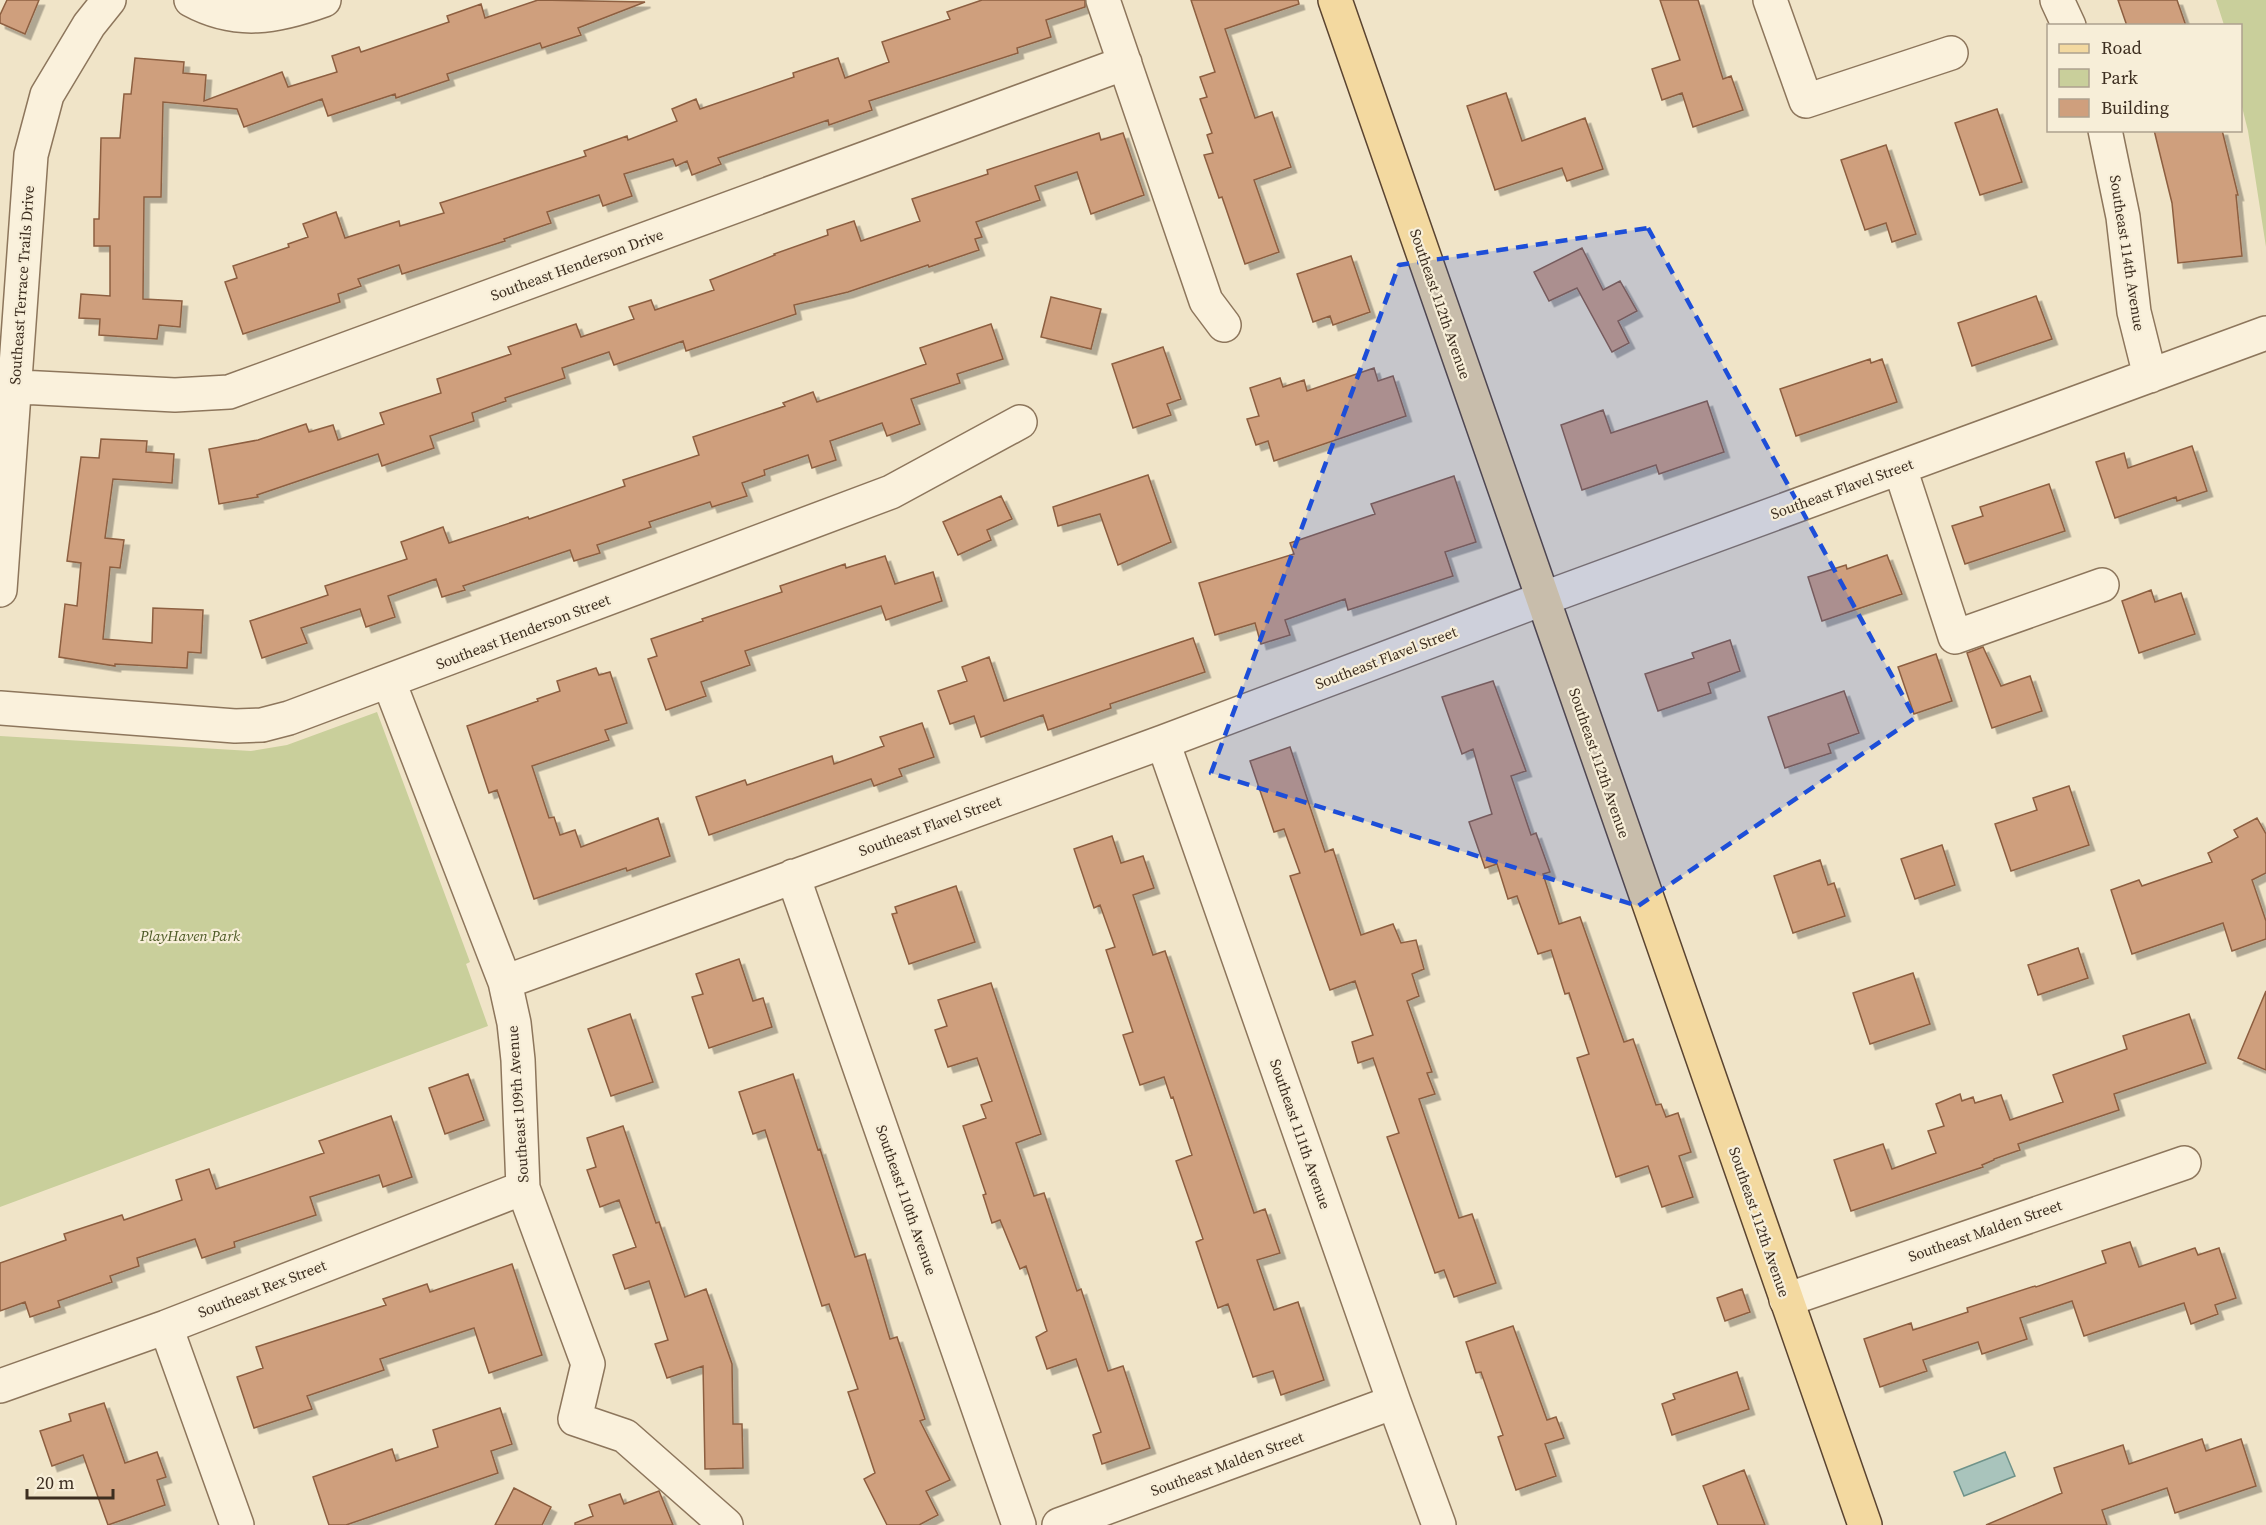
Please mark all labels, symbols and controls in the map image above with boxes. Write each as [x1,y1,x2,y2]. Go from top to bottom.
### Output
legend [2047,24,2242,132]
text: Road [2101,35,2142,60]
text: Park [2101,65,2138,90]
text: Building [2101,95,2169,120]
street label: Southeast 114th Avenue [2105,173,2150,333]
street label: Southeast Terrace Trails Drive [4,184,39,385]
street label: Southeast Henderson Drive [487,223,667,306]
street label: Southeast 112th Avenue [1405,226,1476,382]
street label: Southeast Flavel Street [1768,453,1916,524]
street label: Southeast Henderson Street [433,589,613,675]
street label: Southeast Flavel Street [1312,621,1460,694]
street label: Southeast 112th Avenue [1564,685,1635,841]
street label: Southeast Flavel Street [856,790,1004,861]
park label: PlayHaven Park [139,925,241,946]
street label: Southeast 109th Avenue [502,1024,533,1183]
street label: Southeast 111th Avenue [1265,1056,1336,1212]
street label: Southeast 110th Avenue [871,1122,942,1278]
street label: Southeast 112th Avenue [1724,1144,1795,1300]
street label: Southeast Malden Street [1905,1194,2065,1267]
street label: Southeast Rex Street [195,1254,329,1323]
street label: Southeast Malden Street [1147,1426,1306,1501]
scale bar [27,1462,112,1500]
text: 20 m [36,1470,74,1495]

